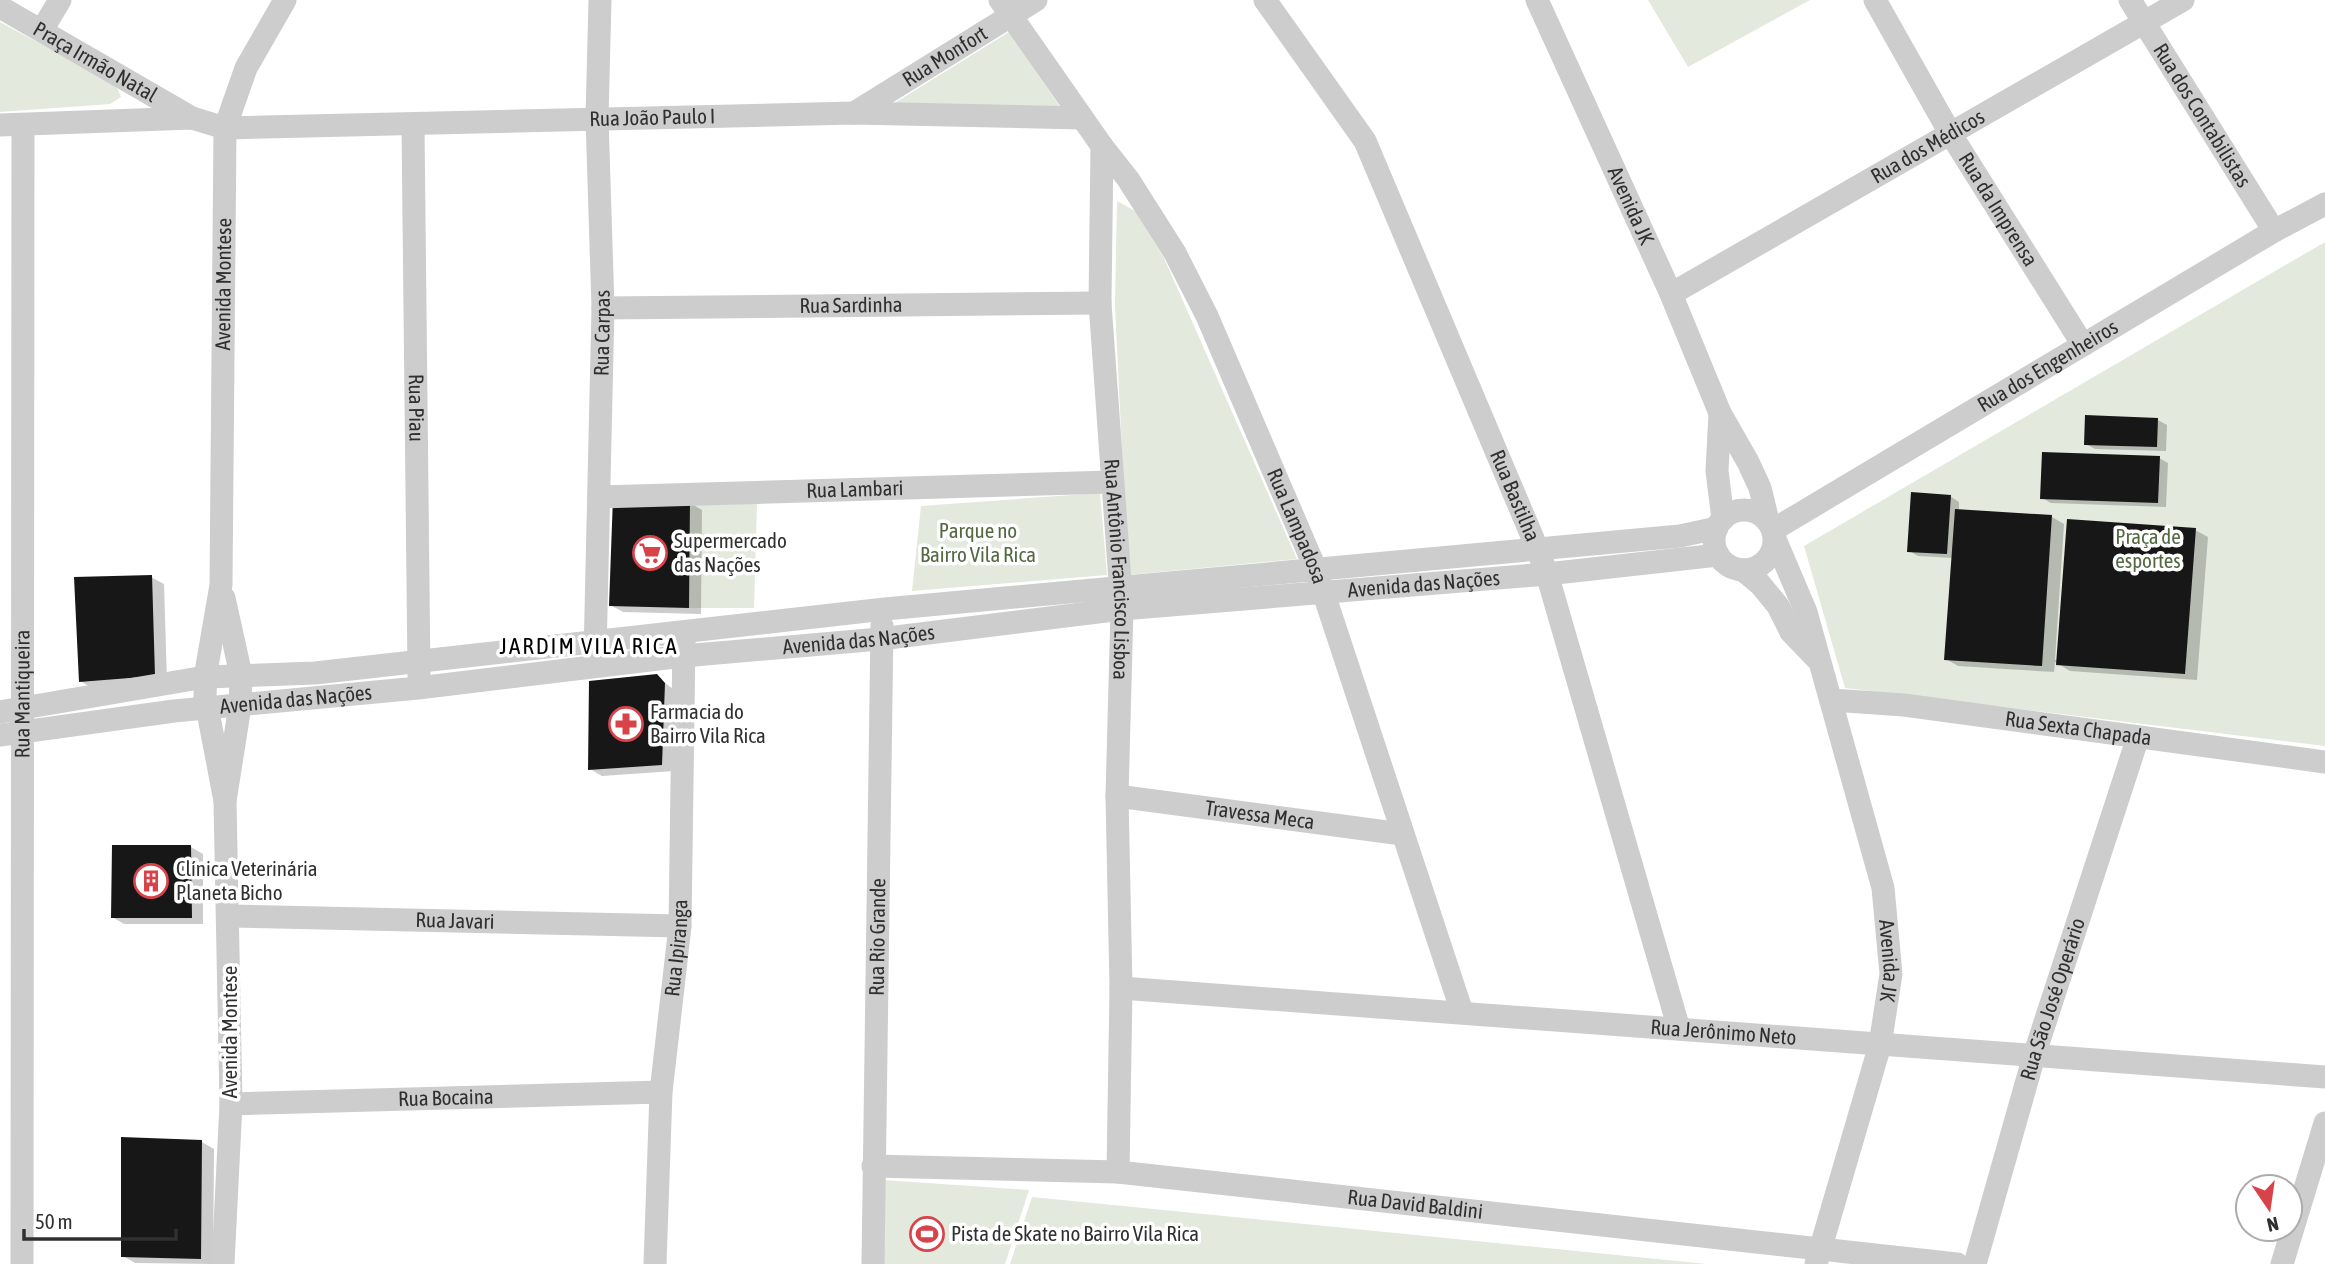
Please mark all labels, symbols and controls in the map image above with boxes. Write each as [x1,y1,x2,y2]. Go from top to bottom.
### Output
street label: Praça Irmão Natal [30,16,162,107]
street label: Rua Monfort [898,20,991,91]
street label: Rua dos Contabilistas [2149,39,2257,191]
street label: Rua João Paulo I [589,103,715,130]
street label: Rua dos Médicos [1866,104,1988,188]
street label: Rua da Imprensa [1954,148,2043,270]
street label: Avenida JK [1604,162,1660,249]
street label: Avenida Montese [210,218,235,351]
street label: Rua Carpas [588,290,614,376]
street label: Rua Sardinha [799,292,903,317]
street label: Rua dos Engenheiros [1973,314,2122,416]
street label: Rua Piau [405,374,429,442]
street label: Rua Bastilha [1486,446,1546,545]
street label: Rua Antônio Francisco Lisboa [1100,458,1135,680]
street label: Rua Lampadosa [1263,464,1333,587]
street label: Rua Lambari [806,475,904,502]
park label: Parque no Bairro Vila Rica [920,518,1036,566]
park label: Praça de esportes [2115,524,2181,572]
place label: Supermercado das Nações [674,528,787,576]
supermarket icon: Supermercado das Nações [631,534,669,572]
street label: Avenida das Nações [1347,565,1501,601]
street label: Avenida das Nações [781,619,936,658]
street label: Rua Mantiqueira [9,630,34,758]
district label: JARDIM VILA RICA [500,633,678,659]
street label: Avenida das Nações [219,679,373,718]
place label: Farmacia do Bairro Vila Rica [650,699,766,747]
pharmacy icon: Farmacia do Bairro Vila Rica [607,705,645,743]
street label: Rua Sexta Chapada [2004,706,2153,749]
street label: Travessa Meca [1204,795,1316,833]
place label: Clínica Veterinária Planeta Bicho [176,856,318,904]
building icon: Clínica Veterinária Planeta Bicho [132,862,170,900]
street label: Rua Rio Grande [864,878,889,996]
street label: Rua Ipiranga [659,899,691,998]
street label: Rua Javari [415,907,495,933]
street label: Rua São José Operário [2015,915,2089,1083]
street label: Avenida JK [1875,918,1904,1005]
street label: Avenida Montese [217,966,241,1098]
street label: Rua Jerônimo Neto [1650,1014,1797,1049]
street label: Rua Bocaina [398,1084,494,1110]
north arrow [2234,1173,2304,1243]
street label: Rua David Baldini [1346,1184,1484,1223]
scale bar [24,1198,177,1242]
text: 50 m [35,1209,73,1233]
text: N [2265,1213,2281,1237]
sports icon: Pista de Skate no Bairro Vila Rica [908,1215,946,1253]
place label: Pista de Skate no Bairro Vila Rica [951,1221,1199,1245]

